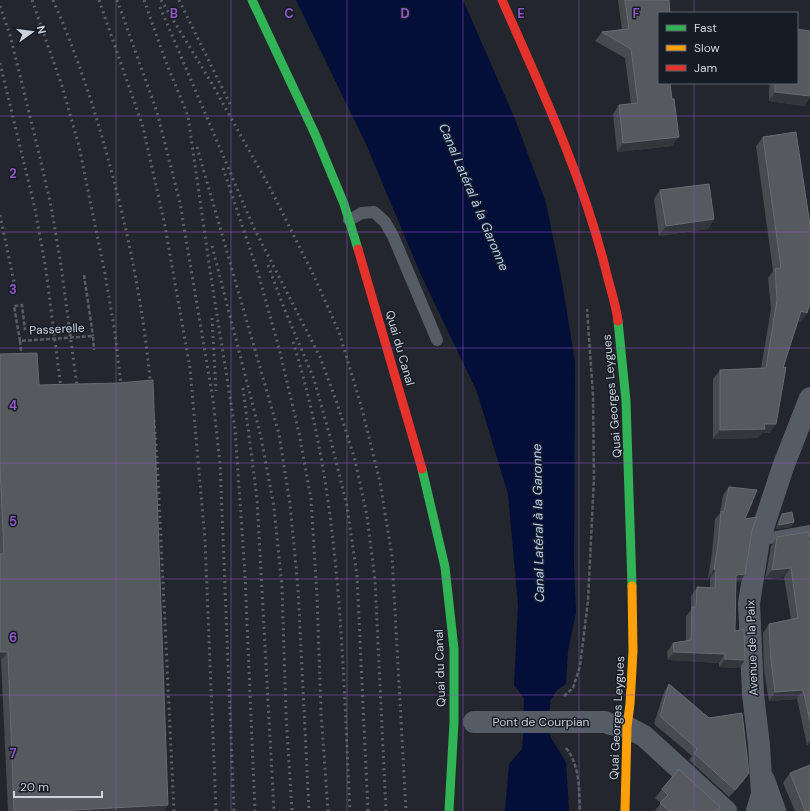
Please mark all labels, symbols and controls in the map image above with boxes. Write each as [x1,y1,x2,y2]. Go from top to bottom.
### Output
text: B [170,5,178,22]
text: C [284,5,294,22]
text: D [400,5,410,22]
text: E [517,5,525,22]
text: F [632,5,640,22]
north arrow [12,12,52,52]
legend [658,12,798,84]
text: Fast [694,20,717,36]
text: N [34,24,49,35]
text: Slow [694,40,720,56]
text: Jam [694,60,717,76]
water label: Canal Latéral à la Garonne [435,121,513,273]
text: 2 [9,165,17,182]
text: 3 [9,281,17,298]
street label: Quai du Canal [382,309,418,387]
street label: Passerelle [29,320,85,338]
street label: Quai Georges Leygues [599,334,625,458]
text: 4 [9,397,17,414]
water label: Canal Latéral à la Garonne [528,443,548,603]
text: 5 [9,513,17,530]
street label: Avenue de la Paix [742,600,762,696]
text: 6 [9,629,17,646]
street label: Quai du Canal [431,629,449,707]
street label: Quai Georges Leygues [606,656,628,780]
street label: Pont de Courpian [493,714,590,730]
text: 7 [10,745,17,762]
scale bar [14,773,102,799]
text: 20 m [20,779,49,795]

